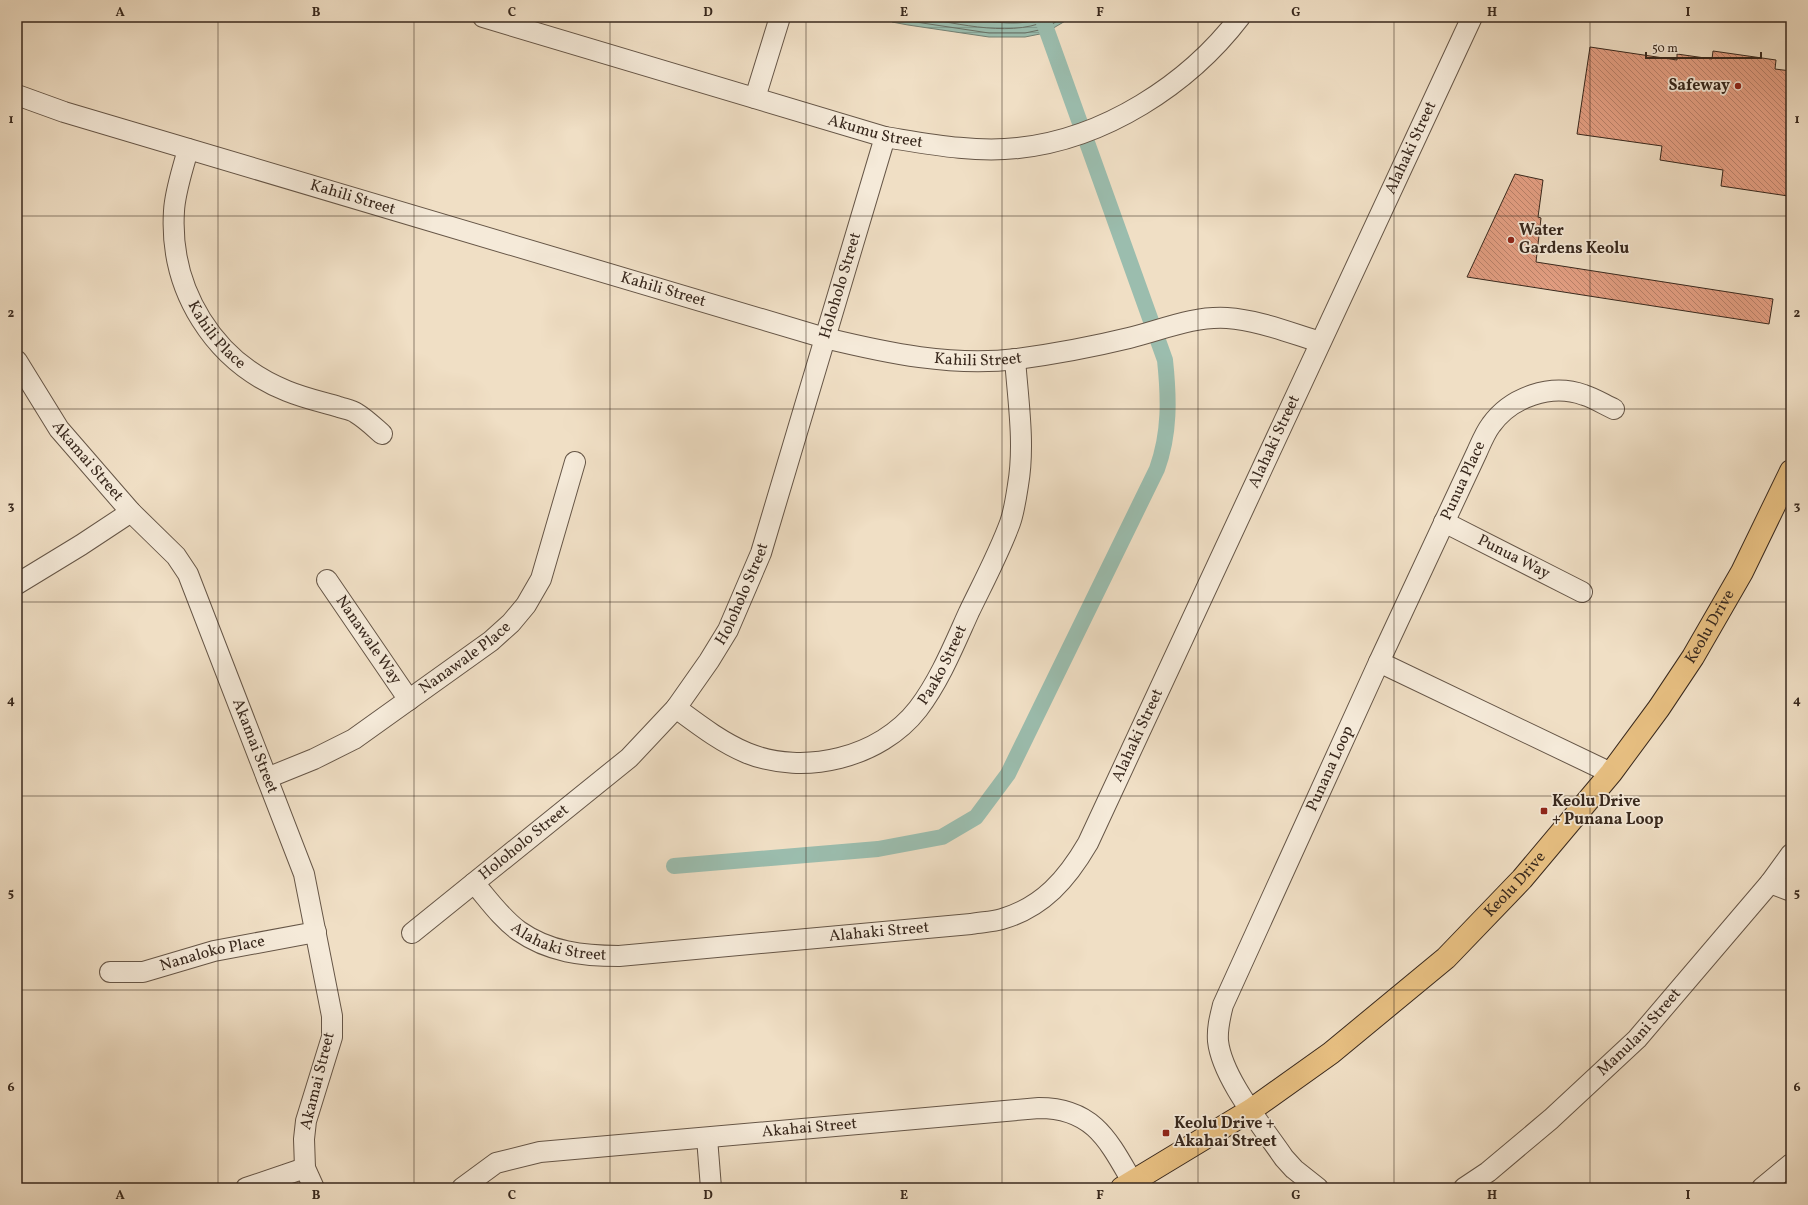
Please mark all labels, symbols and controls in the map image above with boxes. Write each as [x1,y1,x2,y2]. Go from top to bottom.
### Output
text: A [115,4,125,22]
text: B [312,4,321,22]
text: C [508,4,516,22]
text: D [703,4,713,22]
text: E [900,4,908,22]
text: F [1096,4,1104,22]
text: G [1291,4,1301,22]
text: H [1487,4,1497,22]
text: I [1686,4,1691,22]
scale bar [1646,34,1761,60]
text: 50 m [1652,41,1678,57]
place label: Safeway [1668,75,1730,97]
marker: Safeway [1733,81,1743,91]
street label: Alahaki Street [1380,97,1442,198]
street label: Akumu Street [825,110,925,154]
text: 1 [8,111,14,129]
text: 1 [1794,111,1800,129]
street label: Kahili Street [307,175,398,221]
place label: Water Gardens Keolu [1519,220,1630,260]
street label: Holoholo Street [814,229,867,341]
marker: Water Gardens Keolu [1506,235,1516,245]
street label: Kahili Street [618,267,709,313]
street label: Kahili Place [182,297,250,375]
text: 2 [8,305,15,323]
text: 2 [1794,305,1801,323]
street label: Kahili Street [933,347,1024,372]
street label: Alahaki Street [1243,391,1306,492]
street label: Akamai Street [46,417,129,507]
street label: Punua Place [1436,438,1491,524]
text: 3 [8,498,15,516]
text: 3 [1794,498,1801,516]
street label: Punua Way [1473,530,1554,585]
street label: Holoholo Street [710,540,775,650]
street label: Keolu Drive [1680,586,1740,668]
street label: Nanawale Way [330,591,407,689]
street label: Nanawale Place [415,617,516,700]
street label: Paako Street [913,621,973,710]
street label: Alahaki Street [1107,685,1169,786]
text: 4 [7,692,15,710]
text: 4 [1793,692,1801,710]
street label: Akamai Street [226,696,283,797]
street label: Punana Loop [1301,722,1359,815]
place label: Keolu Drive + Punana Loop [1552,791,1664,831]
street label: Holoholo Street [474,799,574,886]
marker: Keolu Drive + Punana Loop [1539,806,1549,816]
street label: Keolu Drive [1479,847,1551,923]
text: 5 [8,885,14,903]
text: 5 [1794,885,1800,903]
street label: Alahaki Street [506,917,607,967]
street label: Alahaki Street [828,917,931,948]
street label: Nanaloko Place [157,931,267,977]
street label: Manulani Street [1593,983,1687,1081]
street label: Akamai Street [295,1029,341,1132]
text: 6 [7,1079,15,1097]
text: 6 [1793,1079,1801,1097]
street label: Akahai Street [761,1113,858,1143]
place label: Keolu Drive + Akahai Street [1174,1113,1277,1153]
marker: Keolu Drive + Akahai Street [1161,1128,1171,1138]
text: A [115,1187,125,1205]
text: B [312,1187,321,1205]
text: C [508,1187,516,1205]
text: D [703,1187,713,1205]
text: E [900,1187,908,1205]
text: F [1096,1187,1104,1205]
text: G [1291,1187,1301,1205]
text: H [1487,1187,1497,1205]
text: I [1686,1187,1691,1205]

